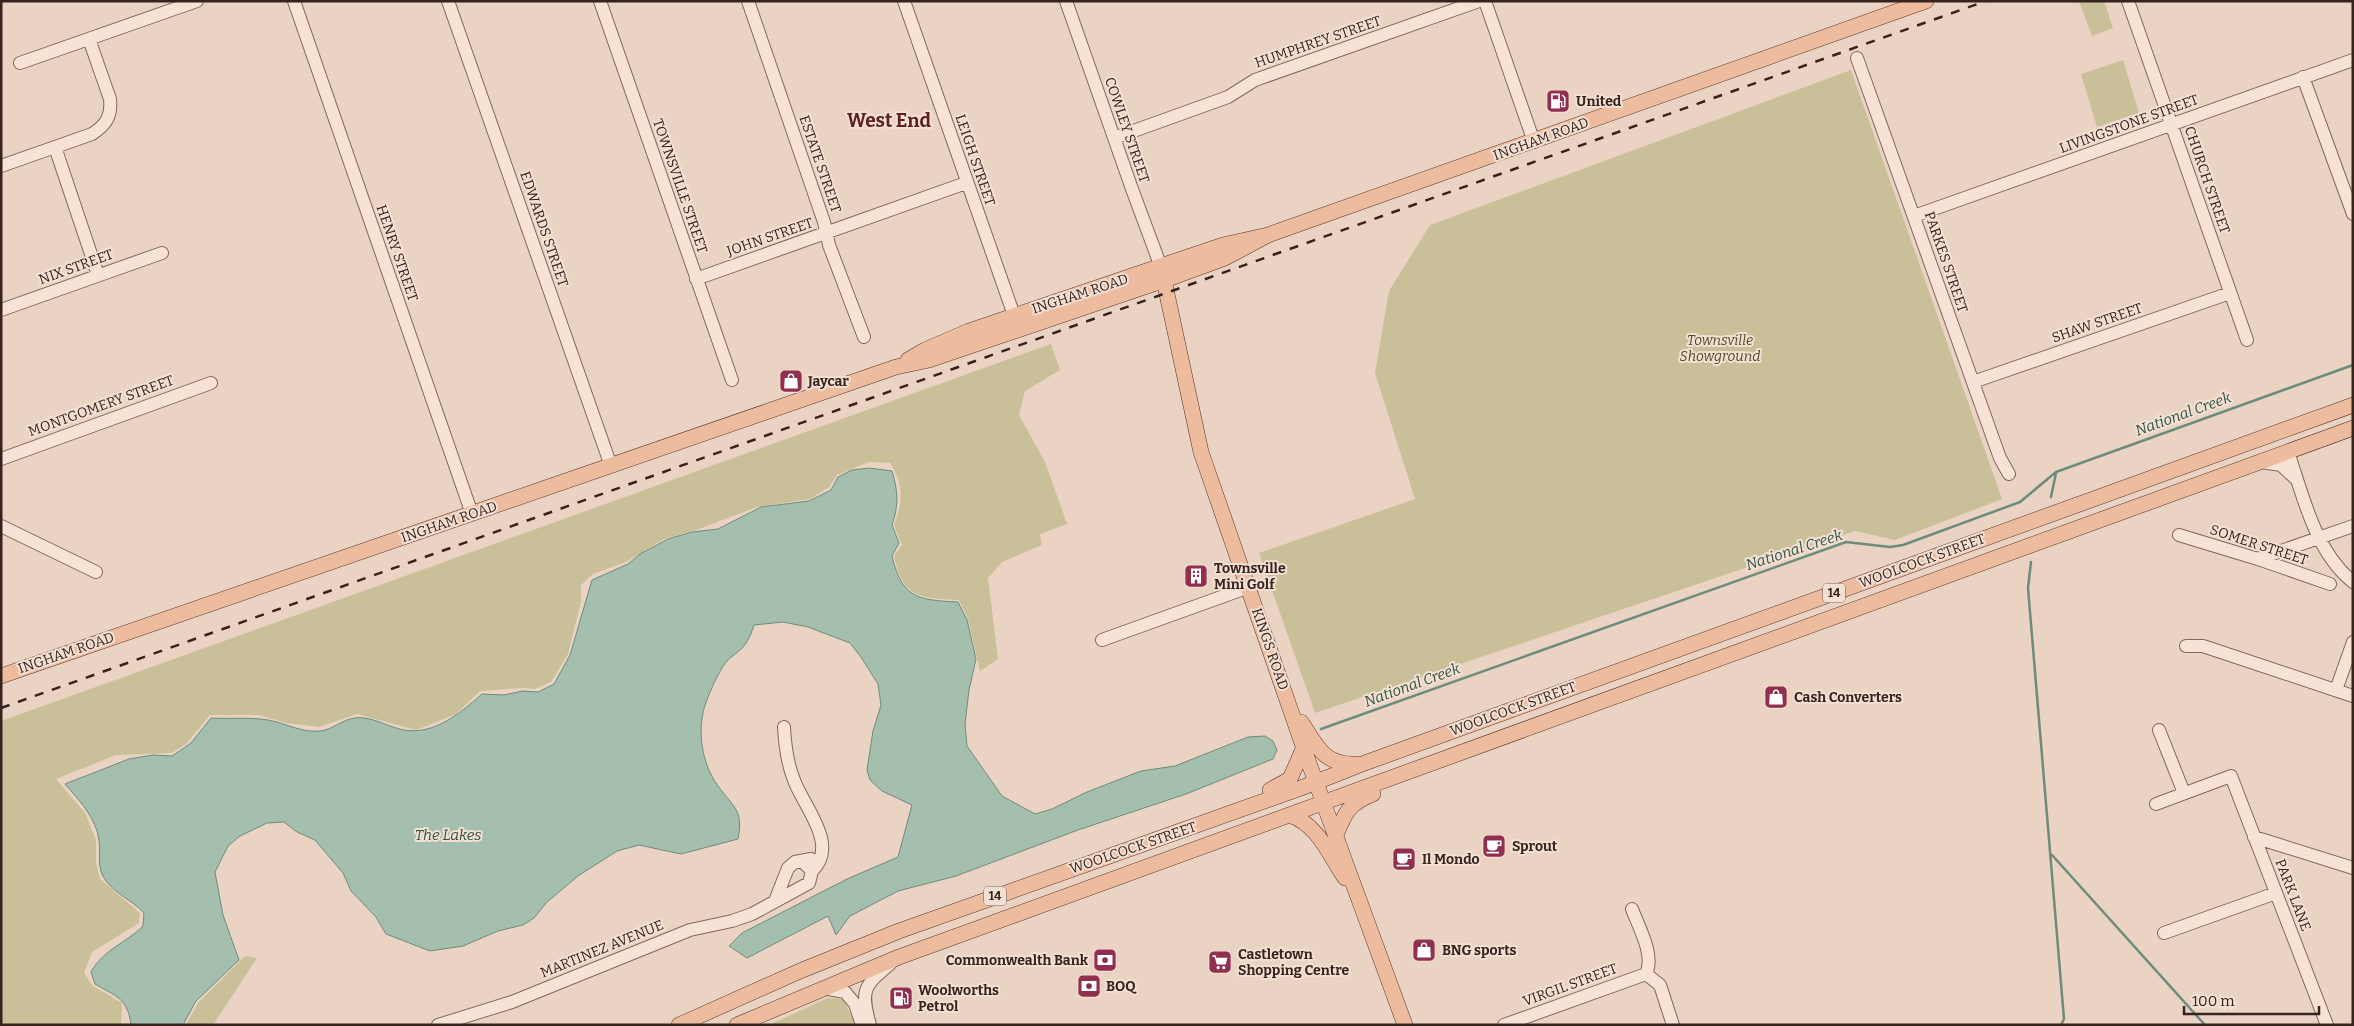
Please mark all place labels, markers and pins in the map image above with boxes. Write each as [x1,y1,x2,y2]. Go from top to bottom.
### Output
fuel station icon: United [1545,88,1571,114]
place label: United [1576,93,1622,110]
shop icon: Jaycar [778,368,804,394]
place label: Jaycar [807,373,849,390]
place label: Townsville Mini Golf [1214,560,1286,593]
building icon: Townsville Mini Golf [1183,563,1209,589]
shop icon: Cash Converters [1763,684,1789,710]
place label: Cash Converters [1794,689,1902,706]
cafe icon: Sprout [1481,833,1507,859]
place label: Sprout [1512,838,1558,855]
cafe icon: Il Mondo [1391,846,1417,872]
place label: Il Mondo [1422,851,1480,868]
shop icon: BNG sports [1411,937,1437,963]
place label: BNG sports [1442,942,1517,959]
place label: Castletown Shopping Centre [1238,946,1350,979]
bank icon: Commonwealth Bank [1092,947,1118,973]
supermarket icon: Castletown Shopping Centre [1207,949,1233,975]
place label: Commonwealth Bank [946,952,1089,969]
bank icon: BOQ [1076,973,1102,999]
place label: BOQ [1106,978,1137,995]
place label: Woolworths Petrol [918,982,999,1015]
fuel station icon: Woolworths Petrol [888,985,914,1011]

